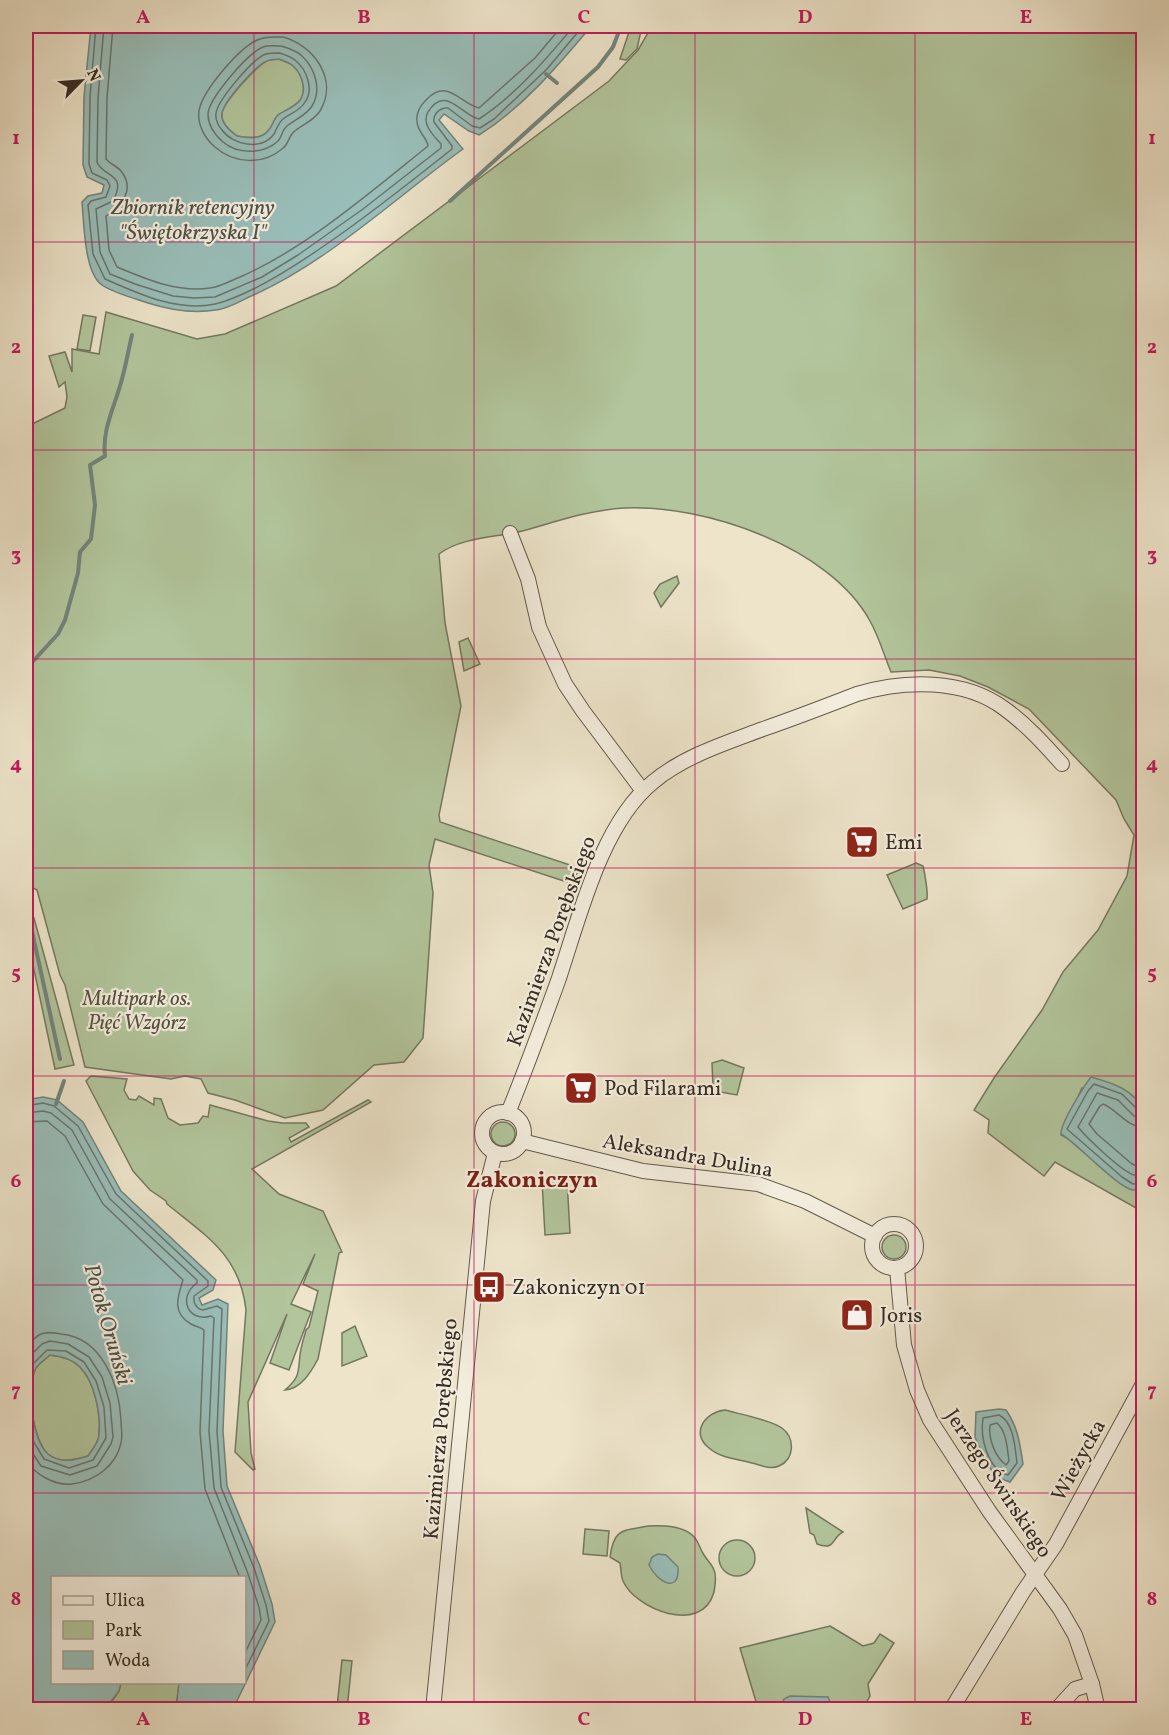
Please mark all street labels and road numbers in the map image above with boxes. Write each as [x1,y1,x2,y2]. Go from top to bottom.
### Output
street label: Kazimierza Porębskiego [501,832,604,1051]
street label: Aleksandra Dulina [600,1127,775,1186]
street label: Kazimierza Porębskiego [417,1317,466,1541]
street label: Jerzego Świrskiego [937,1404,1058,1564]
street label: Wieżycka [1045,1415,1114,1507]

